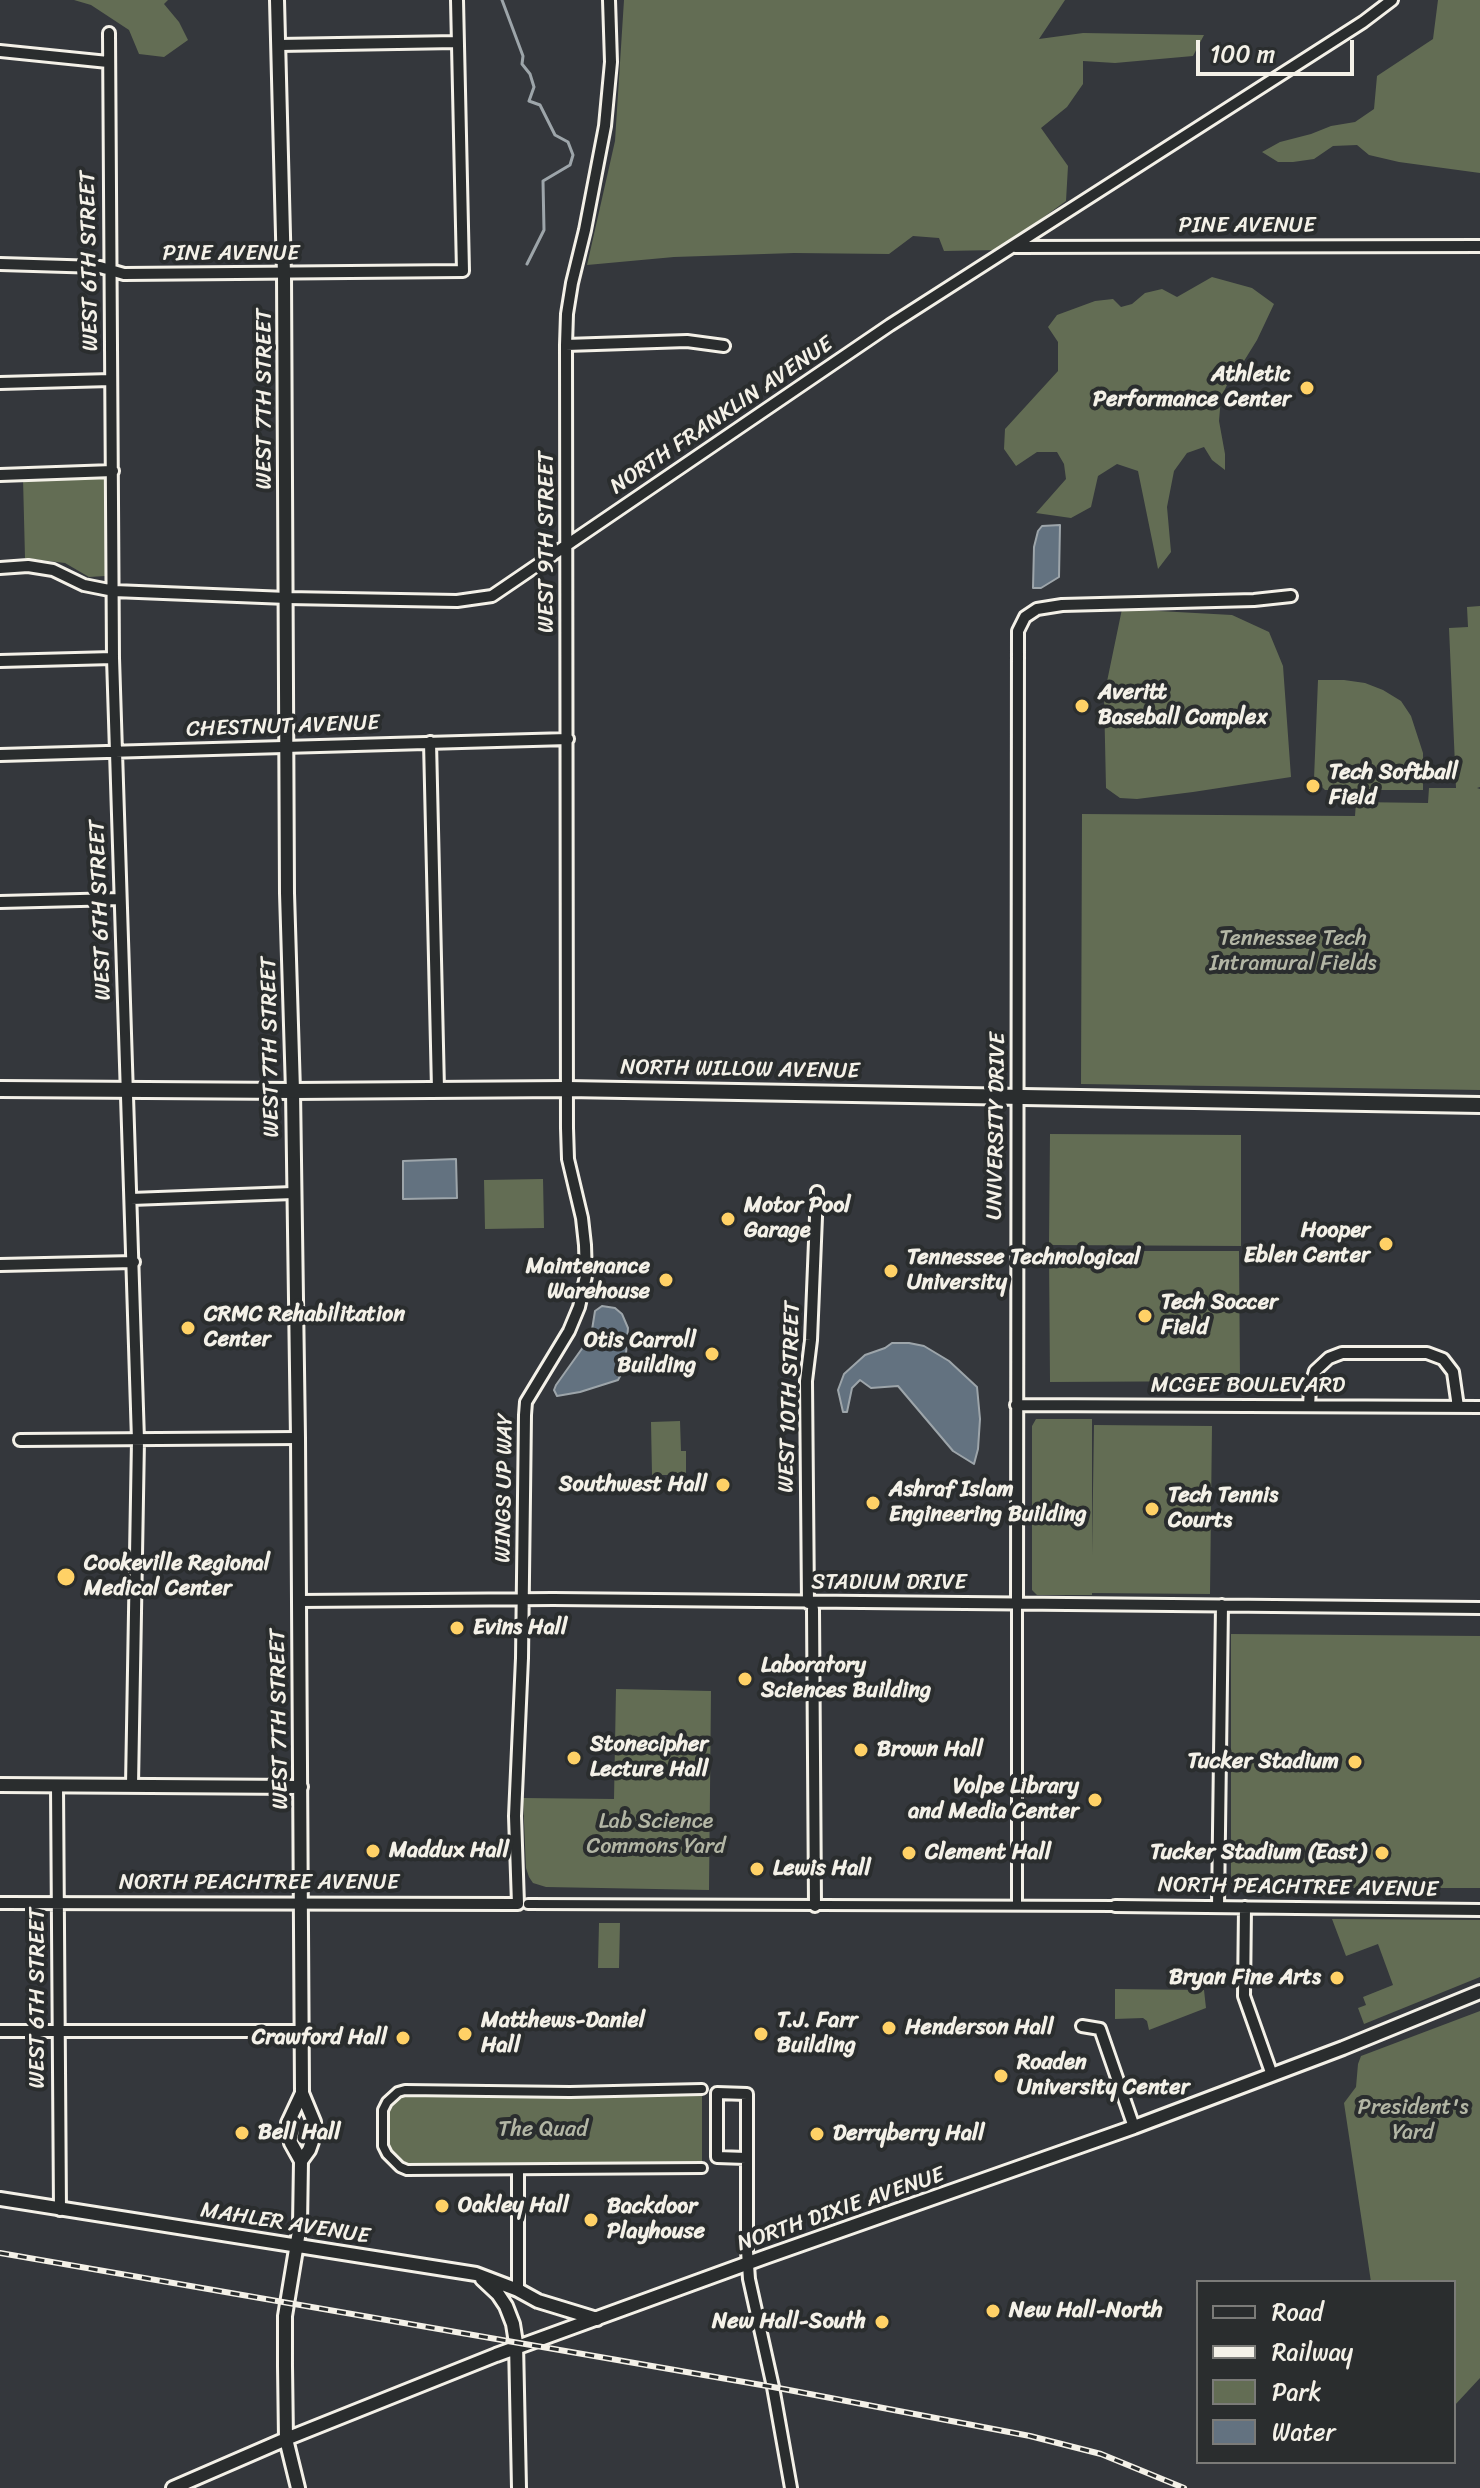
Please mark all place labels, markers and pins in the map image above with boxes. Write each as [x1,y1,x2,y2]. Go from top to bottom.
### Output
place label: Athletic Performance Center [1093,362,1291,414]
marker: Athletic Performance Center [1298,379,1316,397]
place label: Averitt Baseball Complex [1098,680,1268,732]
marker: Averitt Baseball Complex [1073,697,1091,715]
place label: Tech Softball Field [1329,760,1458,812]
marker: Tech Softball Field [1304,777,1322,795]
place label: Motor Pool Garage [744,1193,851,1244]
marker: Motor Pool Garage [719,1210,737,1228]
place label: Hooper Eblen Center [1244,1218,1370,1270]
marker: Hooper Eblen Center [1377,1235,1395,1253]
place label: Tennessee Technological University [907,1245,1140,1296]
place label: Maintenance Warehouse [526,1254,650,1306]
marker: Tennessee Technological University [882,1262,900,1280]
marker: Maintenance Warehouse [657,1271,675,1289]
place label: Tech Soccer Field [1161,1290,1278,1342]
place label: CRMC Rehabilitation Center [204,1302,405,1354]
marker: Tech Soccer Field [1136,1307,1154,1325]
marker: CRMC Rehabilitation Center [179,1319,197,1337]
place label: Otis Carroll Building [584,1328,696,1380]
marker: Otis Carroll Building [703,1345,721,1363]
place label: Southwest Hall [559,1472,707,1498]
marker: Southwest Hall [714,1476,732,1494]
place label: Ashraf Islam Engineering Building [889,1477,1087,1528]
place label: Tech Tennis Courts [1168,1483,1278,1534]
marker: Ashraf Islam Engineering Building [864,1494,882,1512]
marker: Tech Tennis Courts [1143,1500,1161,1518]
place label: Cookeville Regional Medical Center [84,1551,270,1602]
marker: Cookeville Regional Medical Center [55,1566,77,1588]
place label: Evins Hall [473,1615,567,1641]
marker: Evins Hall [448,1619,466,1637]
place label: Laboratory Sciences Building [761,1653,931,1704]
marker: Laboratory Sciences Building [736,1670,754,1688]
place label: Stonecipher Lecture Hall [590,1732,708,1784]
place label: Brown Hall [877,1737,983,1763]
marker: Brown Hall [852,1741,870,1759]
marker: Stonecipher Lecture Hall [565,1749,583,1767]
place label: Tucker Stadium [1187,1749,1339,1775]
marker: Tucker Stadium [1346,1753,1364,1771]
place label: Volpe Library and Media Center [908,1774,1079,1826]
marker: Volpe Library and Media Center [1086,1791,1104,1809]
place label: Maddux Hall [389,1838,509,1864]
place label: Clement Hall [925,1840,1051,1866]
place label: Tucker Stadium (East) [1150,1840,1366,1866]
marker: Maddux Hall [364,1842,382,1860]
marker: Clement Hall [900,1844,918,1862]
marker: Tucker Stadium (East) [1373,1844,1391,1862]
place label: Lewis Hall [773,1856,871,1882]
marker: Lewis Hall [748,1860,766,1878]
place label: Bryan Fine Arts [1169,1965,1321,1991]
marker: Bryan Fine Arts [1328,1969,1346,1987]
place label: Matthews-Daniel Hall [481,2008,645,2060]
place label: T.J. Farr Building [777,2008,857,2060]
place label: Henderson Hall [905,2015,1053,2041]
marker: Henderson Hall [880,2019,898,2037]
place label: Crawford Hall [252,2025,387,2051]
marker: Matthews-Daniel Hall [456,2025,474,2043]
marker: T.J. Farr Building [752,2025,770,2043]
marker: Crawford Hall [394,2029,412,2047]
place label: Roaden University Center [1017,2050,1190,2102]
marker: Roaden University Center [992,2067,1010,2085]
place label: Bell Hall [258,2120,341,2146]
place label: Derryberry Hall [833,2121,984,2147]
marker: Bell Hall [233,2124,251,2142]
marker: Derryberry Hall [808,2125,826,2143]
place label: Oakley Hall [458,2193,569,2219]
place label: Backdoor Playhouse [607,2194,705,2246]
marker: Oakley Hall [433,2197,451,2215]
marker: Backdoor Playhouse [582,2211,600,2229]
place label: New Hall-North [1009,2298,1163,2324]
marker: New Hall-North [984,2302,1002,2320]
place label: New Hall-South [712,2309,866,2335]
marker: New Hall-South [873,2313,891,2331]

